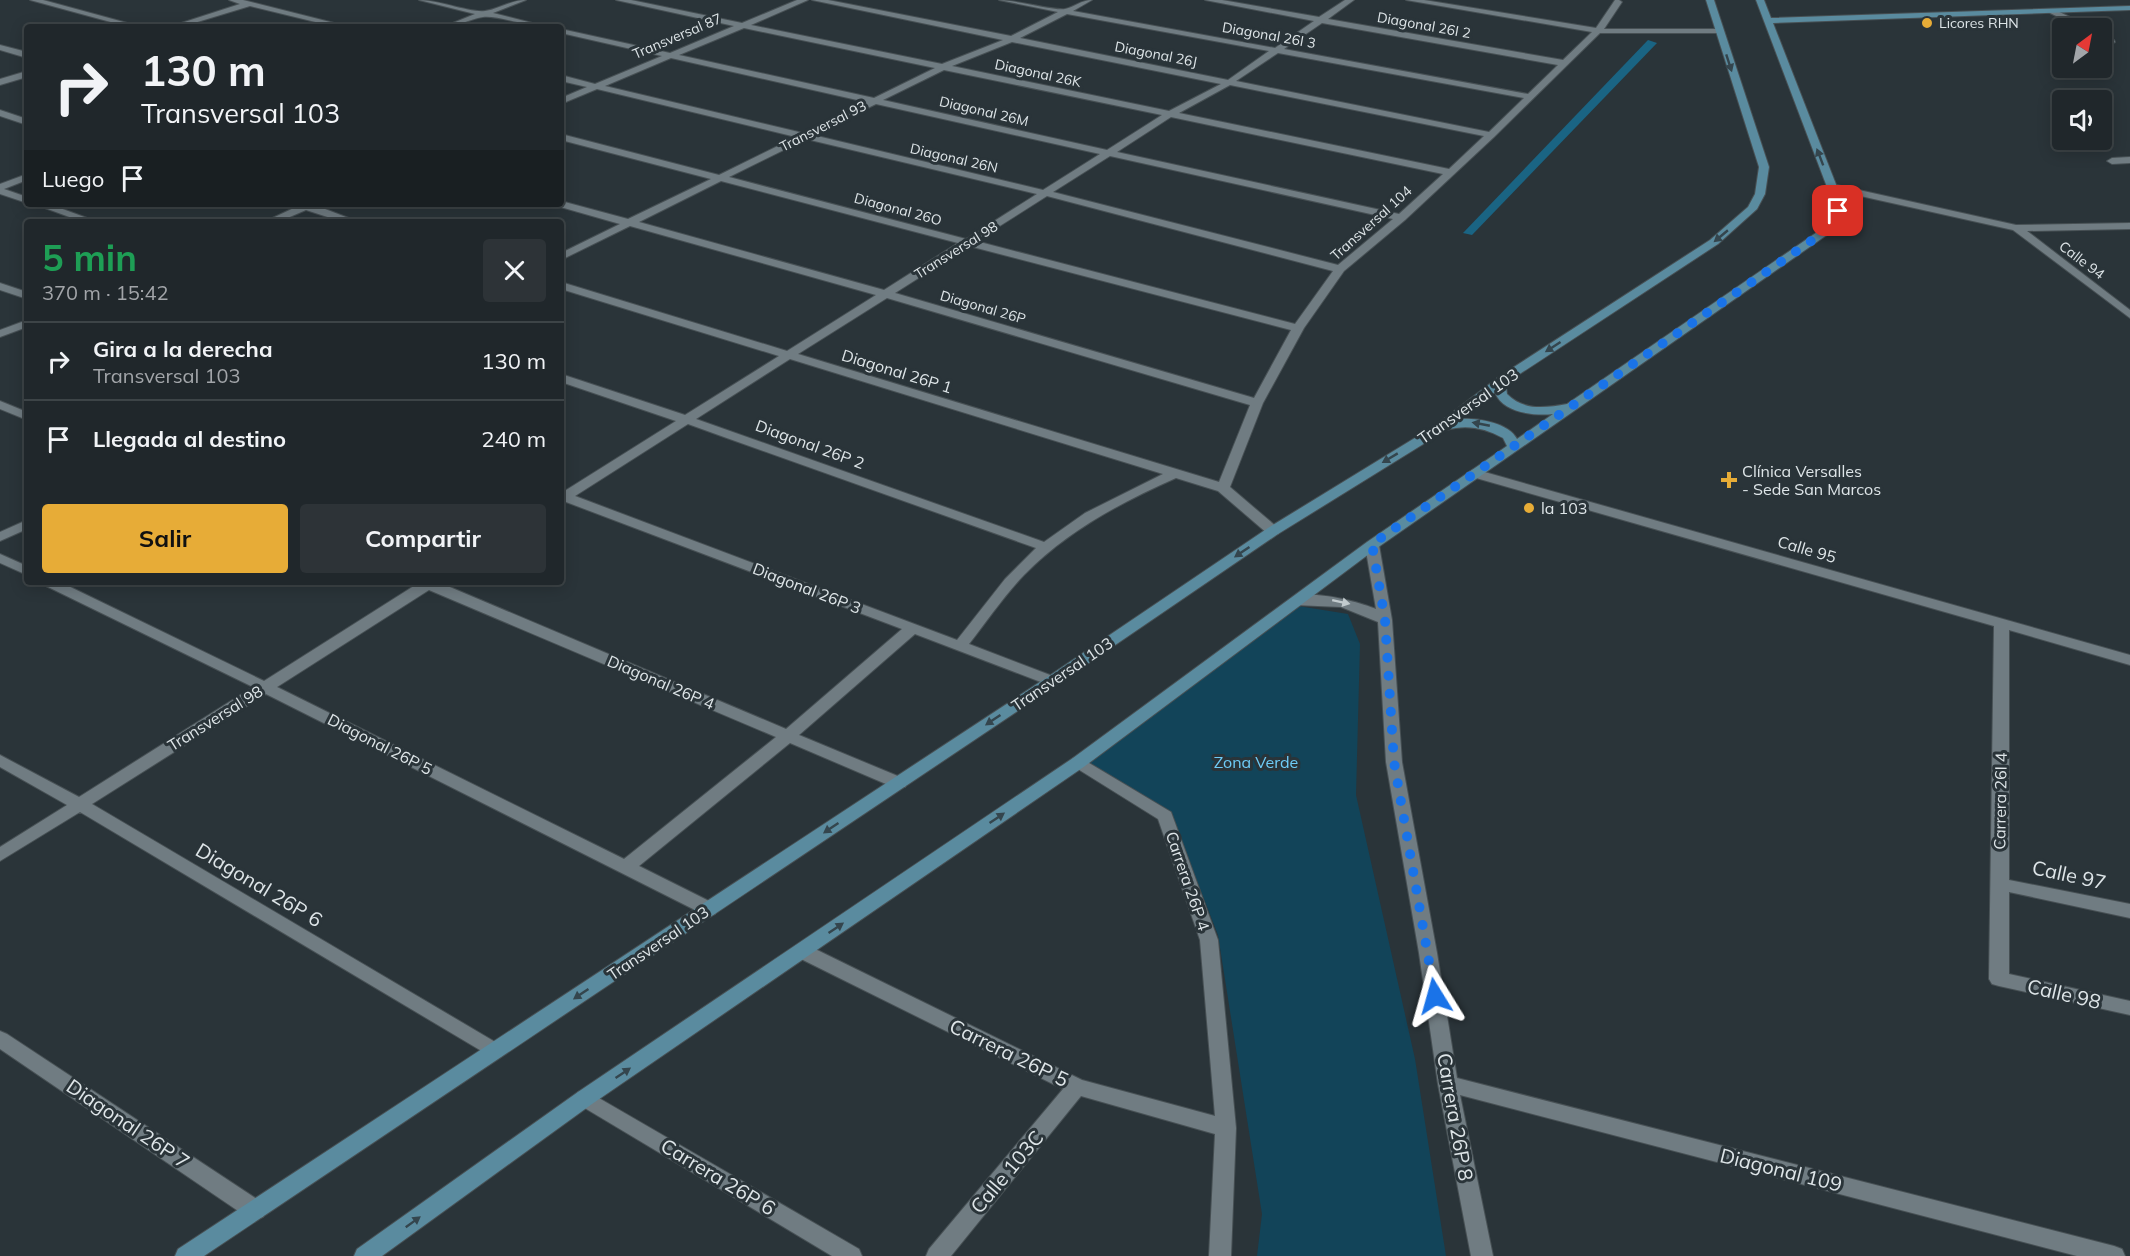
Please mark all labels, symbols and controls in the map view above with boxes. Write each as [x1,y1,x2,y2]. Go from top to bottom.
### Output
street label: Diagonal 26I 2 [1376,8,1472,42]
street label: Transversal 87 [630,9,724,63]
place label: Licores RHN [1939,14,2019,32]
marker: Licores RHN [1920,16,1934,30]
street label: Diagonal 26I 3 [1221,18,1317,52]
north arrow [2052,18,2112,78]
map controls [2052,18,2112,150]
street label: Diagonal 26J [1113,37,1199,71]
text: 130 m [141,44,266,97]
icon: right [42,48,120,126]
one-way arrow [1725,54,1735,72]
street label: Diagonal 26K [993,55,1084,91]
button: sound [2052,90,2112,150]
street label: Diagonal 26M [938,92,1030,130]
text: Transversal 103 [141,96,340,130]
street label: Transversal 93 [777,96,869,156]
street label: Diagonal 26N [908,139,1000,177]
one-way arrow [1815,148,1824,166]
icon: arrive [116,162,149,195]
text: Luego [42,165,104,193]
street label: Transversal 104 [1327,181,1416,264]
pin [1812,185,1863,236]
street label: Diagonal 26O [852,189,944,229]
icon: arrive [1821,194,1854,227]
street label: Transversal 98 [911,217,1001,283]
one-way arrow [1713,229,1729,242]
text: 5 min [42,235,137,280]
street label: Calle 94 [2056,237,2109,283]
button: close [483,239,546,302]
text: 370 m · 15:42 [42,280,168,305]
street label: Diagonal 26P [938,286,1028,328]
text: Gira a la derecha [93,335,273,363]
one-way arrow [1545,342,1561,353]
icon: right [42,345,75,378]
street label: Diagonal 26P 1 [839,345,955,397]
text: 130 m [481,347,546,375]
text: Transversal 103 [93,363,241,388]
street label: Transversal 103 [1414,364,1522,448]
street label: Diagonal 26P 2 [753,415,867,473]
one-way arrow [1472,419,1490,429]
icon: arrive [42,423,75,456]
text: Llegada al destino [93,425,286,453]
text: 240 m [481,425,546,453]
one-way arrow [1382,452,1398,463]
place label: Clínica Versalles - Sede San Marcos [1742,461,1881,499]
marker: Clínica Versalles - Sede San Marcos [1720,471,1738,489]
place label: la 103 [1541,498,1587,518]
marker: la 103 [1522,501,1536,515]
button: Salir [42,504,288,573]
button: Compartir [300,504,546,573]
street label: Calle 95 [1775,531,1839,567]
one-way arrow [1234,546,1250,557]
street label: Diagonal 26P 3 [750,558,864,618]
one-way arrow [1332,598,1351,607]
street label: Transversal 103 [1007,633,1117,715]
street label: Diagonal 26P 4 [604,650,718,714]
street label: Transversal 98 [164,681,266,755]
street label: Diagonal 26P 5 [324,709,436,779]
one-way arrow [986,714,1002,726]
park label: Zona Verde [1214,752,1298,772]
street label: Carrera 26I 4 [1989,752,2011,850]
one-way arrow [989,812,1005,824]
one-way arrow [823,822,839,833]
street label: Carrera 26P 4 [1162,829,1214,934]
street label: Diagonal 26P 6 [191,837,327,932]
street label: Calle 97 [2030,854,2108,895]
street label: Transversal 103 [603,902,713,984]
one-way arrow [828,922,844,934]
position arrow [1403,964,1467,1028]
street label: Calle 98 [2025,973,2103,1014]
one-way arrow [573,988,589,999]
street label: Carrera 26P 5 [946,1013,1073,1092]
street label: Carrera 26P 8 [1432,1051,1479,1183]
one-way arrow [615,1067,631,1078]
street label: Diagonal 26P 7 [62,1073,195,1174]
street label: Calle 103C [965,1125,1049,1218]
street label: Carrera 26P 6 [656,1133,780,1221]
street label: Diagonal 109 [1718,1142,1845,1197]
one-way arrow [404,1216,420,1228]

